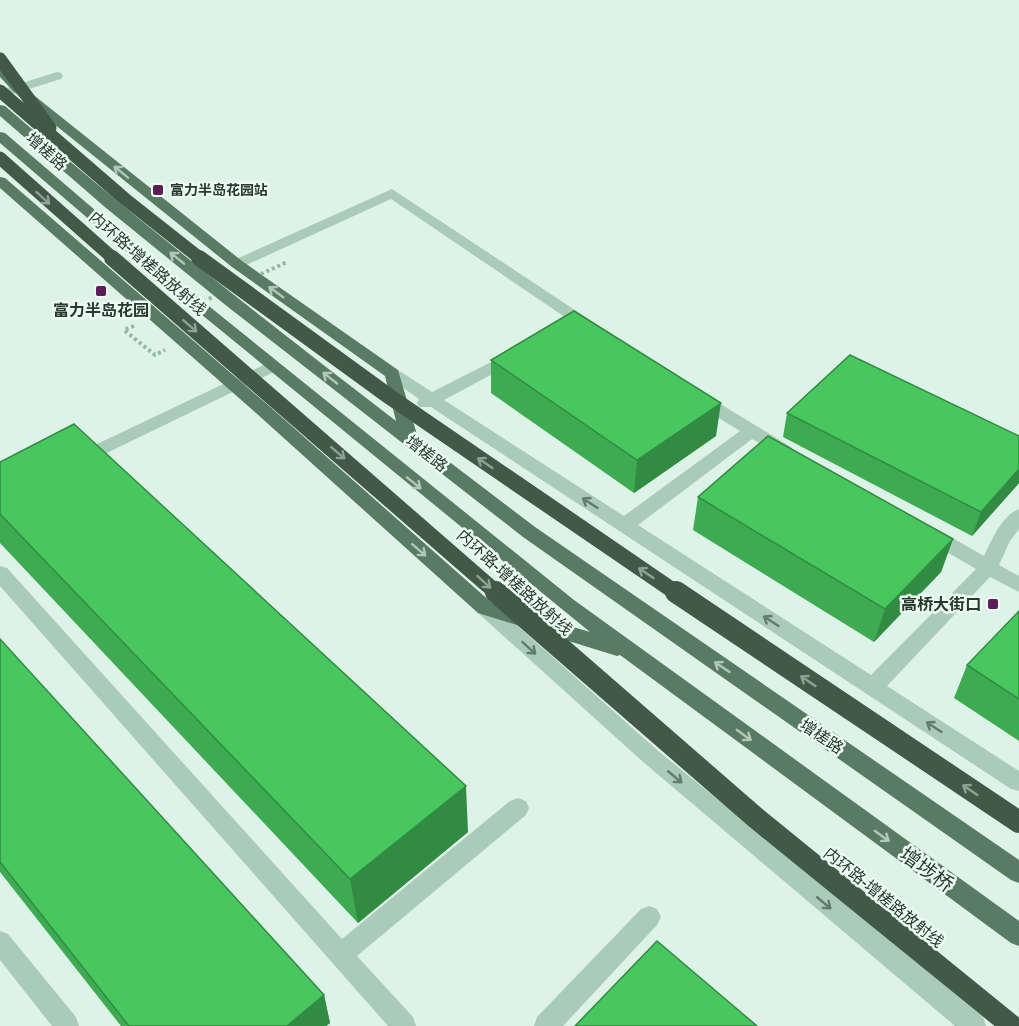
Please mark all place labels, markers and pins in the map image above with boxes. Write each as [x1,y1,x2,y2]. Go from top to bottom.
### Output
place label: 富力半岛花园站 [170,181,268,199]
marker: 富力半岛花园站 [151,183,165,197]
marker: 富力半岛花园 [94,284,108,298]
place label: 富力半岛花园 [53,299,149,321]
place label: 高桥大街口 [901,593,981,615]
marker: 高桥大街口 [986,597,1000,611]

